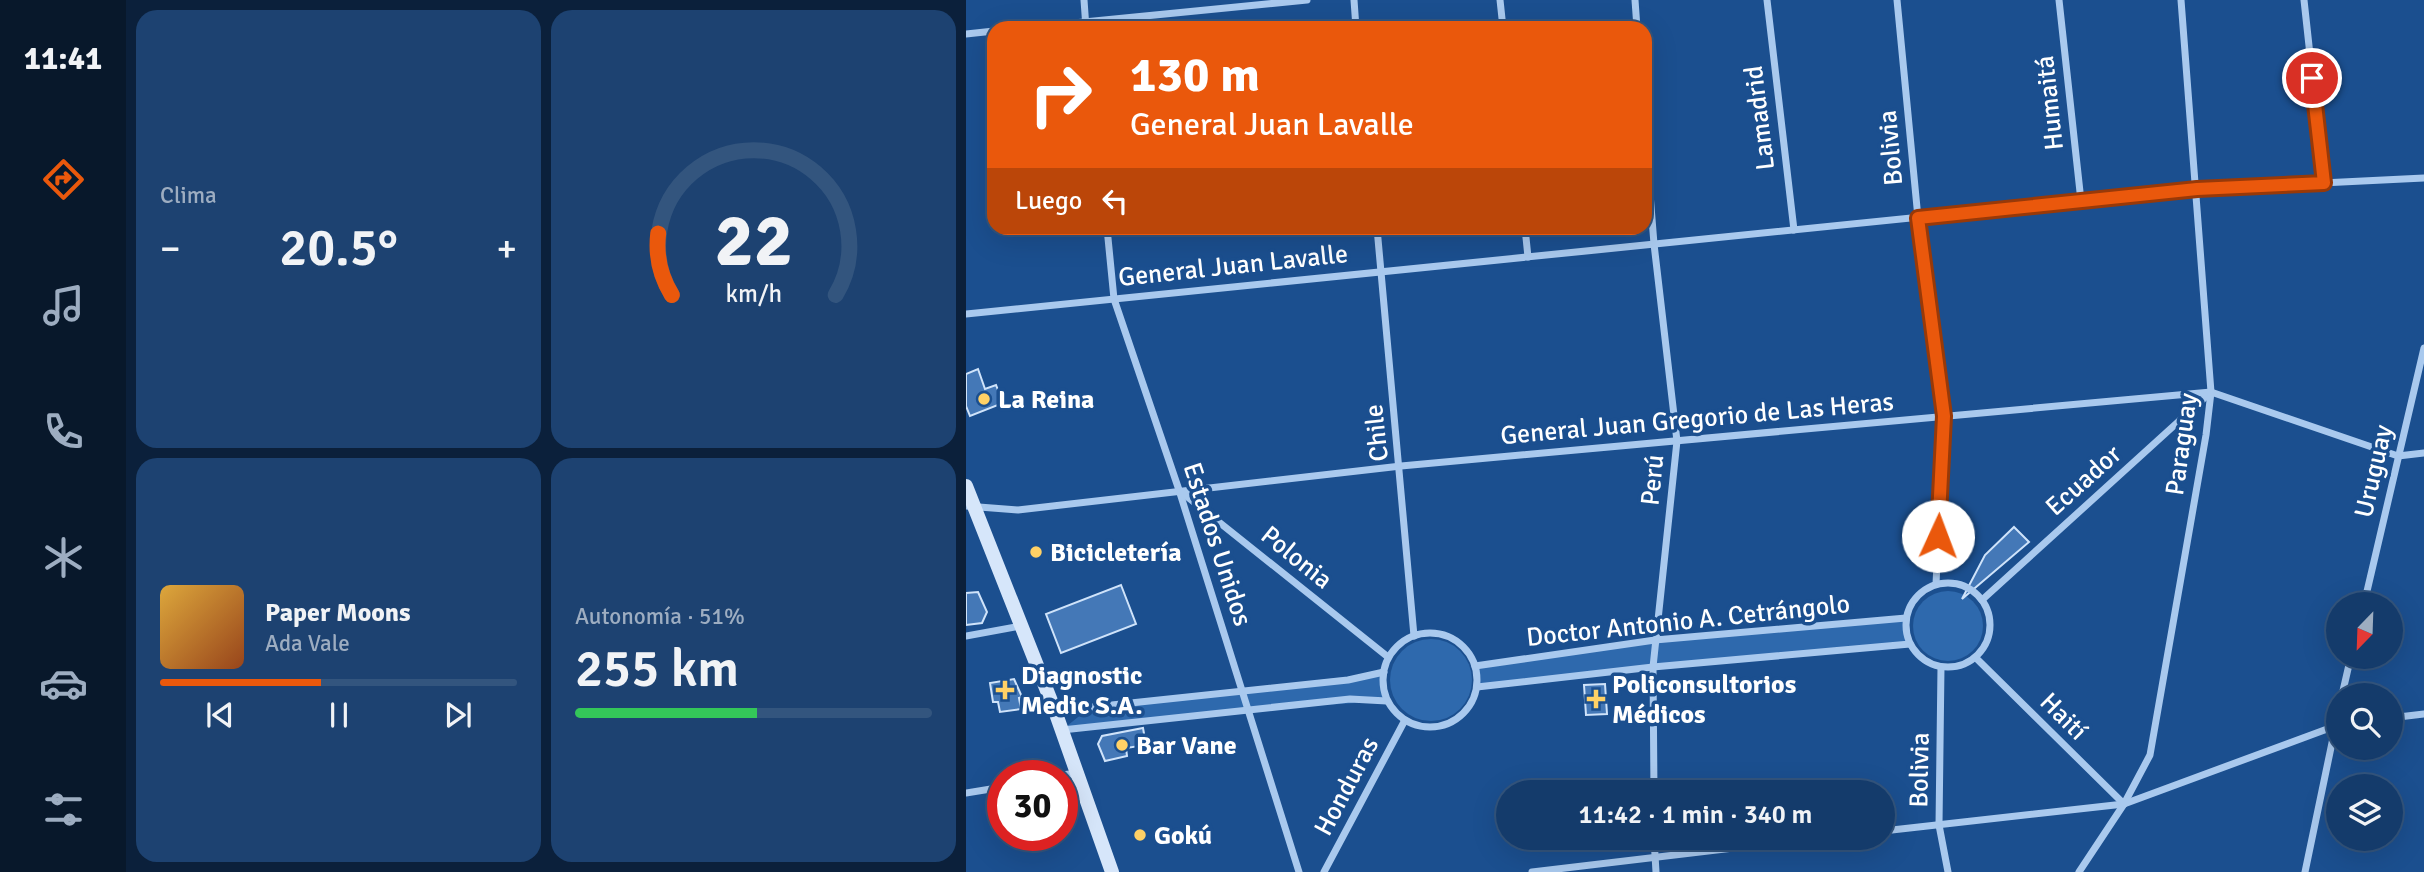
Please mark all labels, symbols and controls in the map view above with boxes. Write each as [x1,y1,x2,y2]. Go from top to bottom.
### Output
text: 11:41 [24,39,102,78]
text: 130 m [1130,45,1260,105]
pin [2282,48,2342,108]
icon: right [1015,49,1106,140]
street label: Humaitá [2029,54,2071,152]
icon: arrive [2293,59,2331,97]
street label: Lamadrid [1738,64,1782,172]
text: General Juan Lavalle [1130,105,1414,144]
street label: Bolivia [1872,109,1910,187]
icon: directions [39,155,88,204]
text: Clima [160,181,217,210]
icon: left [1096,182,1134,220]
text: Luego [1015,185,1082,217]
text: 22 [714,197,793,286]
text: 20.5° [279,216,398,280]
text: − [160,225,181,272]
text: + [496,225,517,272]
street label: General Juan Lavalle [1117,238,1349,294]
text: km/h [725,278,782,309]
icon: music [39,281,88,330]
place label: La Reina [998,384,1094,416]
street label: General Juan Gregorio de Las Heras [1499,386,1895,452]
marker: La Reina [976,391,992,407]
street label: Paraguay [2159,391,2205,497]
street label: Chile [1358,403,1396,463]
icon: phone [39,407,88,456]
street label: Uruguay [2348,422,2400,521]
street label: Ecuador [2039,438,2128,523]
street label: Perú [1634,453,1672,507]
street label: Estados Unidos [1176,459,1259,630]
position arrow [1901,499,1975,573]
street label: Polonia [1254,519,1339,596]
icon: climate [39,533,88,582]
place label: Bicicletería [1050,537,1182,569]
marker: Bicicletería [1028,544,1044,560]
street label: Doctor Antonio A. Cetrángolo [1525,588,1851,654]
north arrow [2326,592,2403,668]
map controls [2326,592,2403,851]
text: Paper Moons [265,597,411,629]
text: Autonomía · 51% [575,602,745,631]
text: Ada Vale [265,629,350,658]
text: 255 km [575,637,739,701]
icon: car [39,659,88,708]
place label: Diagnostic Medic S.A. [1021,660,1143,722]
place label: Policonsultorios Médicos [1612,669,1796,731]
marker: Diagnostic Medic S.A. [995,680,1015,700]
button: search [2326,683,2403,760]
street label: Haití [2033,686,2094,747]
marker: Policonsultorios Médicos [1586,689,1606,709]
icon: previous [201,696,239,734]
icon: pause [320,696,358,734]
icon: next [439,696,477,734]
place label: Bar Vane [1136,730,1237,762]
street label: Honduras [1308,732,1386,841]
street label: Bolivia [1903,732,1937,808]
marker: Bar Vane [1114,737,1130,753]
speed limit sign: 30 [987,760,1078,851]
button: layers [2326,774,2403,851]
icon: filters [39,785,88,834]
text: 11:42 · 1 min · 340 m [1579,799,1812,831]
place label: Gokú [1154,820,1212,852]
marker: Gokú [1132,827,1148,843]

